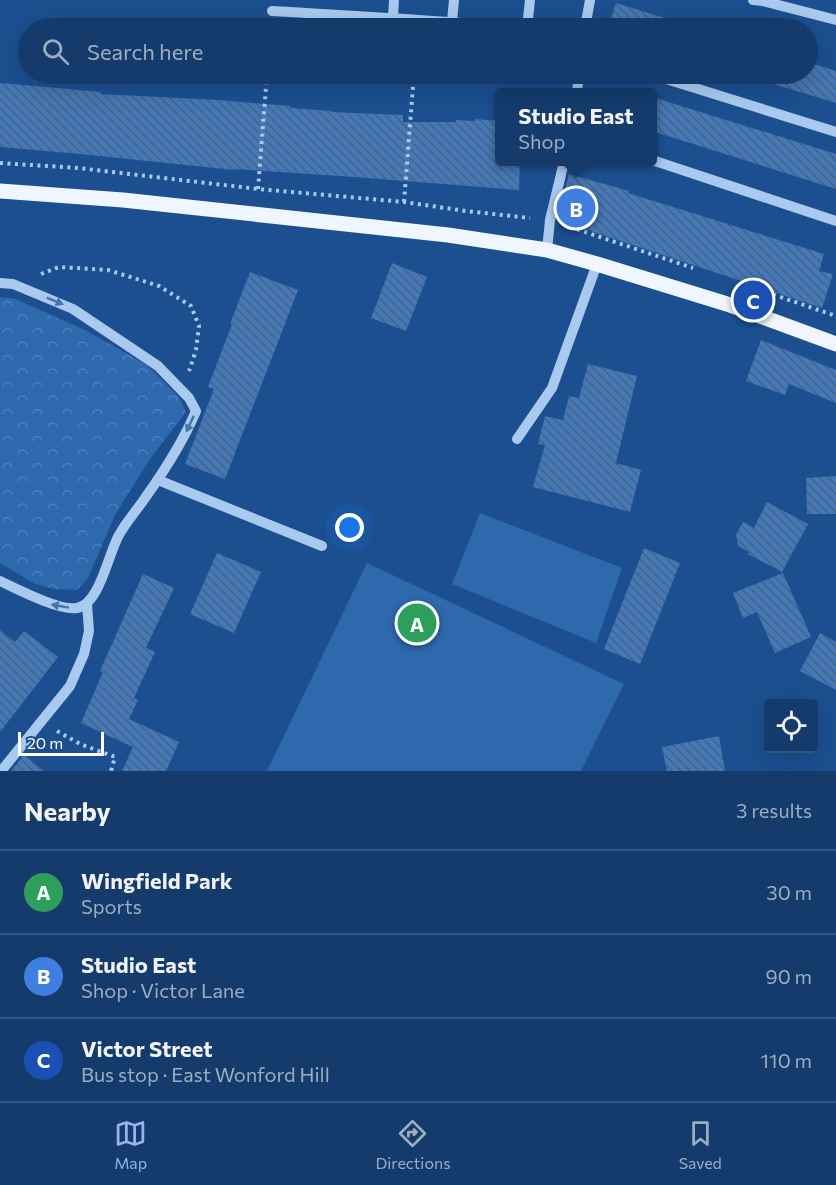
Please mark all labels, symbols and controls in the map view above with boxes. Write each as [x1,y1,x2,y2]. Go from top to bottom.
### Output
search box [18,18,818,84]
icon: search [39,35,72,68]
text: Search here [87,38,203,65]
popup [495,88,657,166]
text: Studio East [518,102,634,129]
text: Shop [518,129,565,153]
pin: B [556,186,596,230]
pin: C [734,278,772,322]
one-way arrow [46,297,64,306]
one-way arrow [186,415,195,432]
your location [335,513,364,542]
pin: A [398,600,436,646]
one-way arrow [51,601,70,610]
map controls [764,699,818,753]
button: locate [764,699,818,753]
scale bar [18,729,104,756]
text: 20 m [27,733,63,752]
text: Nearby [24,795,111,826]
text: 3 results [736,798,812,822]
text: Wingfield Park [81,867,232,894]
text: A [36,880,51,904]
text: 30 m [766,880,812,904]
text: Sports [81,894,142,918]
text: Studio East [81,951,196,978]
text: B [37,964,50,988]
text: 90 m [766,964,812,988]
text: Shop · Victor Lane [81,978,245,1002]
text: Victor Street [81,1035,212,1062]
text: C [37,1048,50,1072]
text: 110 m [761,1048,812,1072]
text: Bus stop · East Wonford Hill [81,1062,330,1086]
tab: Map [114,1117,147,1172]
tab: Directions [375,1117,450,1172]
tab: Saved [679,1117,722,1172]

